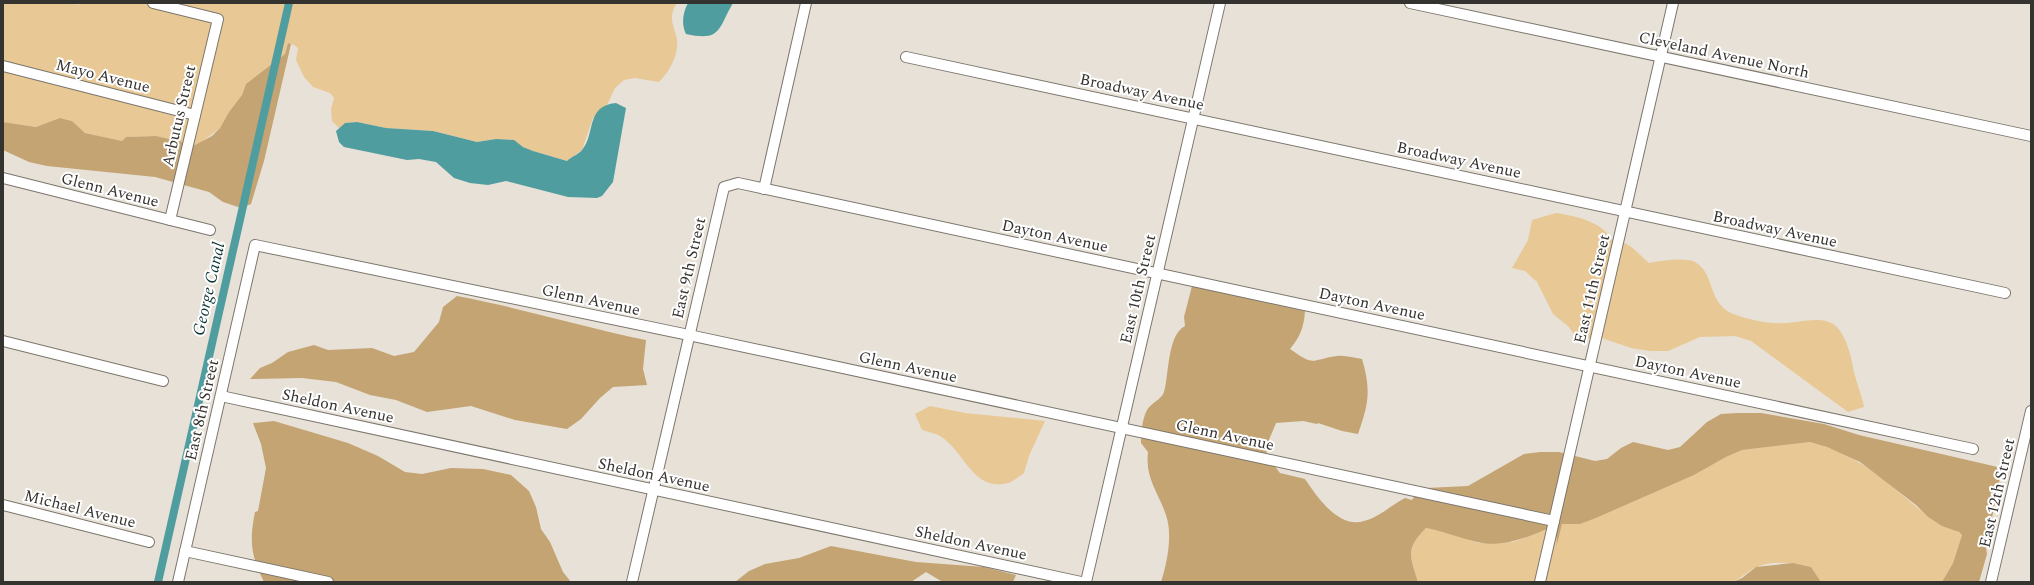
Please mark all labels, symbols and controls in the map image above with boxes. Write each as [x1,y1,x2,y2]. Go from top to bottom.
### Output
street label: Cleveland Avenue North [1636,25,1812,85]
street label: Mayo Avenue [53,53,153,99]
street label: Arbutus Street [156,62,202,169]
street label: Broadway Avenue [1078,67,1206,117]
street label: Broadway Avenue [1395,135,1523,185]
street label: Glenn Avenue [58,166,162,214]
street label: Broadway Avenue [1711,204,1839,254]
street label: Dayton Avenue [1000,213,1110,259]
street label: East 9th Street [666,214,712,321]
street label: East 10th Street [1114,232,1162,346]
street label: East 11th Street [1568,232,1616,346]
water label: George Canal [186,239,232,338]
street label: Glenn Avenue [540,278,642,322]
street label: Dayton Avenue [1317,281,1427,327]
street label: Glenn Avenue [857,345,959,389]
street label: Dayton Avenue [1633,349,1743,395]
street label: East 8th Street [179,356,225,463]
street label: Sheldon Avenue [280,382,396,430]
street label: Glenn Avenue [1174,413,1276,457]
street label: East 12th Street [1973,436,2021,550]
street label: Sheldon Avenue [596,451,712,499]
street label: Michael Avenue [22,484,138,534]
street label: Sheldon Avenue [913,519,1029,567]

